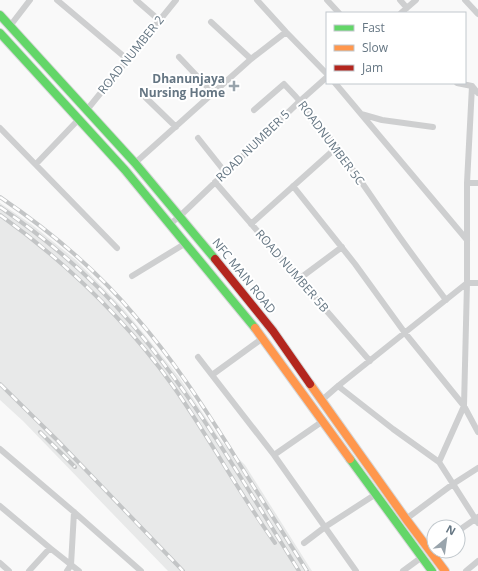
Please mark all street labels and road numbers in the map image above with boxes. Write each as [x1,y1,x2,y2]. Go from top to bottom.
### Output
street label: ROAD NUMBER 2 [94,12,168,98]
street label: ROADNUMBER 5C [294,97,369,188]
street label: ROAD NUMBER 5 [212,106,293,185]
street label: ROAD NUMBER 5B [252,226,333,316]
street label: NFC MAIN ROAD [209,234,280,317]

